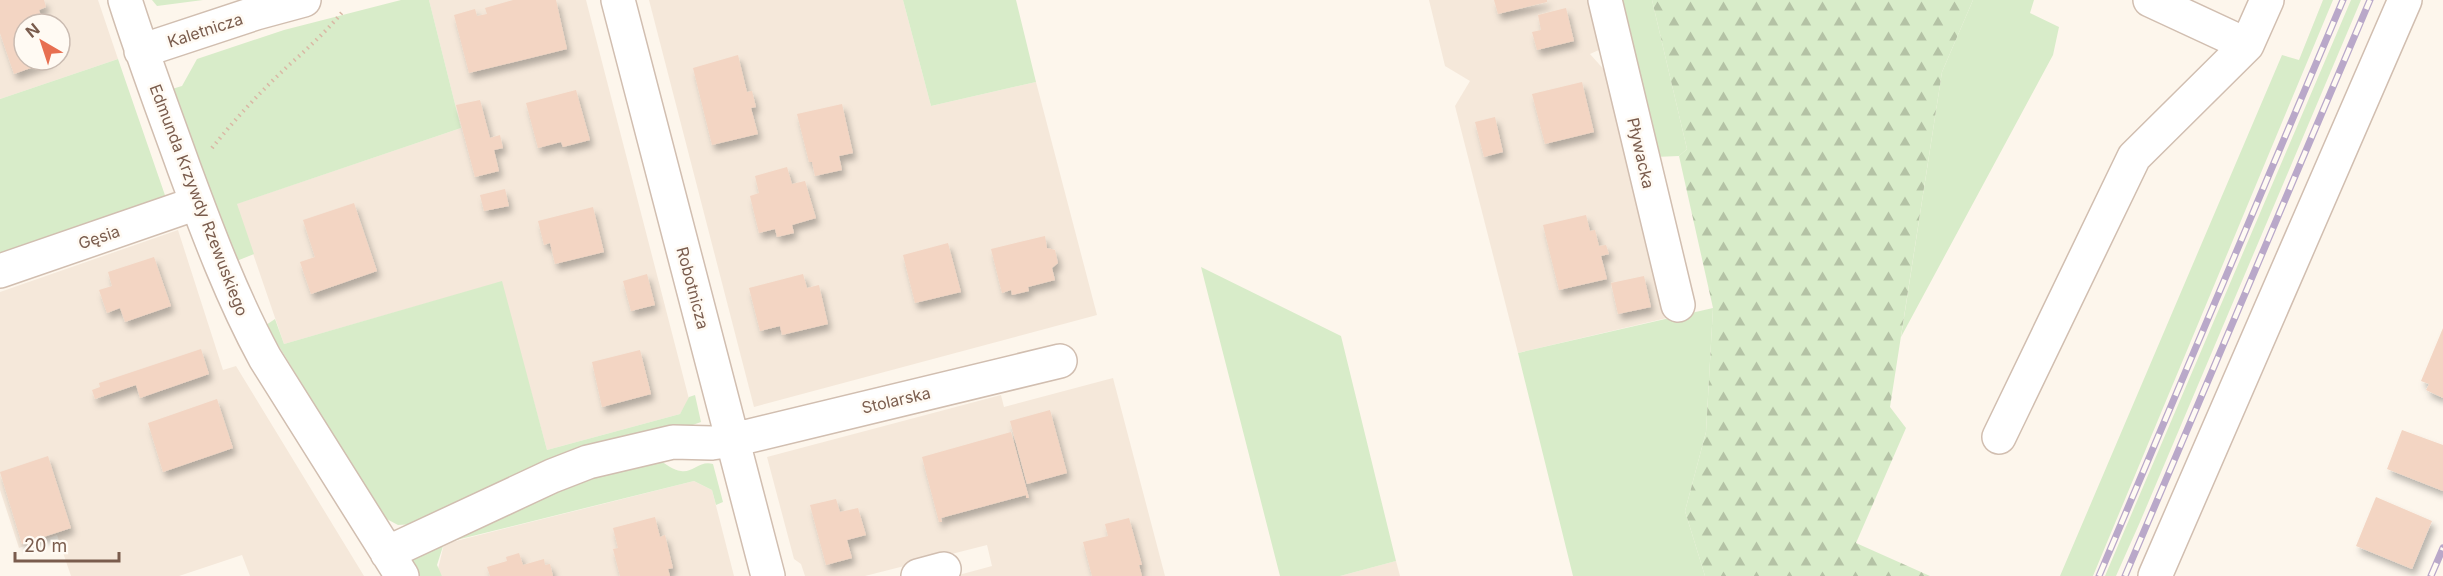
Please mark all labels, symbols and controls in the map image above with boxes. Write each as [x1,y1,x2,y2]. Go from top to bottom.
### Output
street label: Kaletnicza [165,8,245,52]
north arrow [12,12,72,72]
text: N [22,19,44,42]
street label: Edmunda Krzywdy Rzewuskiego [145,81,253,319]
street label: Pływacka [1623,116,1659,190]
street label: Gęsia [76,221,122,253]
street label: Robotnicza [672,245,714,331]
street label: Stolarska [860,382,932,418]
scale bar [15,525,118,563]
text: 20 m [24,535,67,556]

